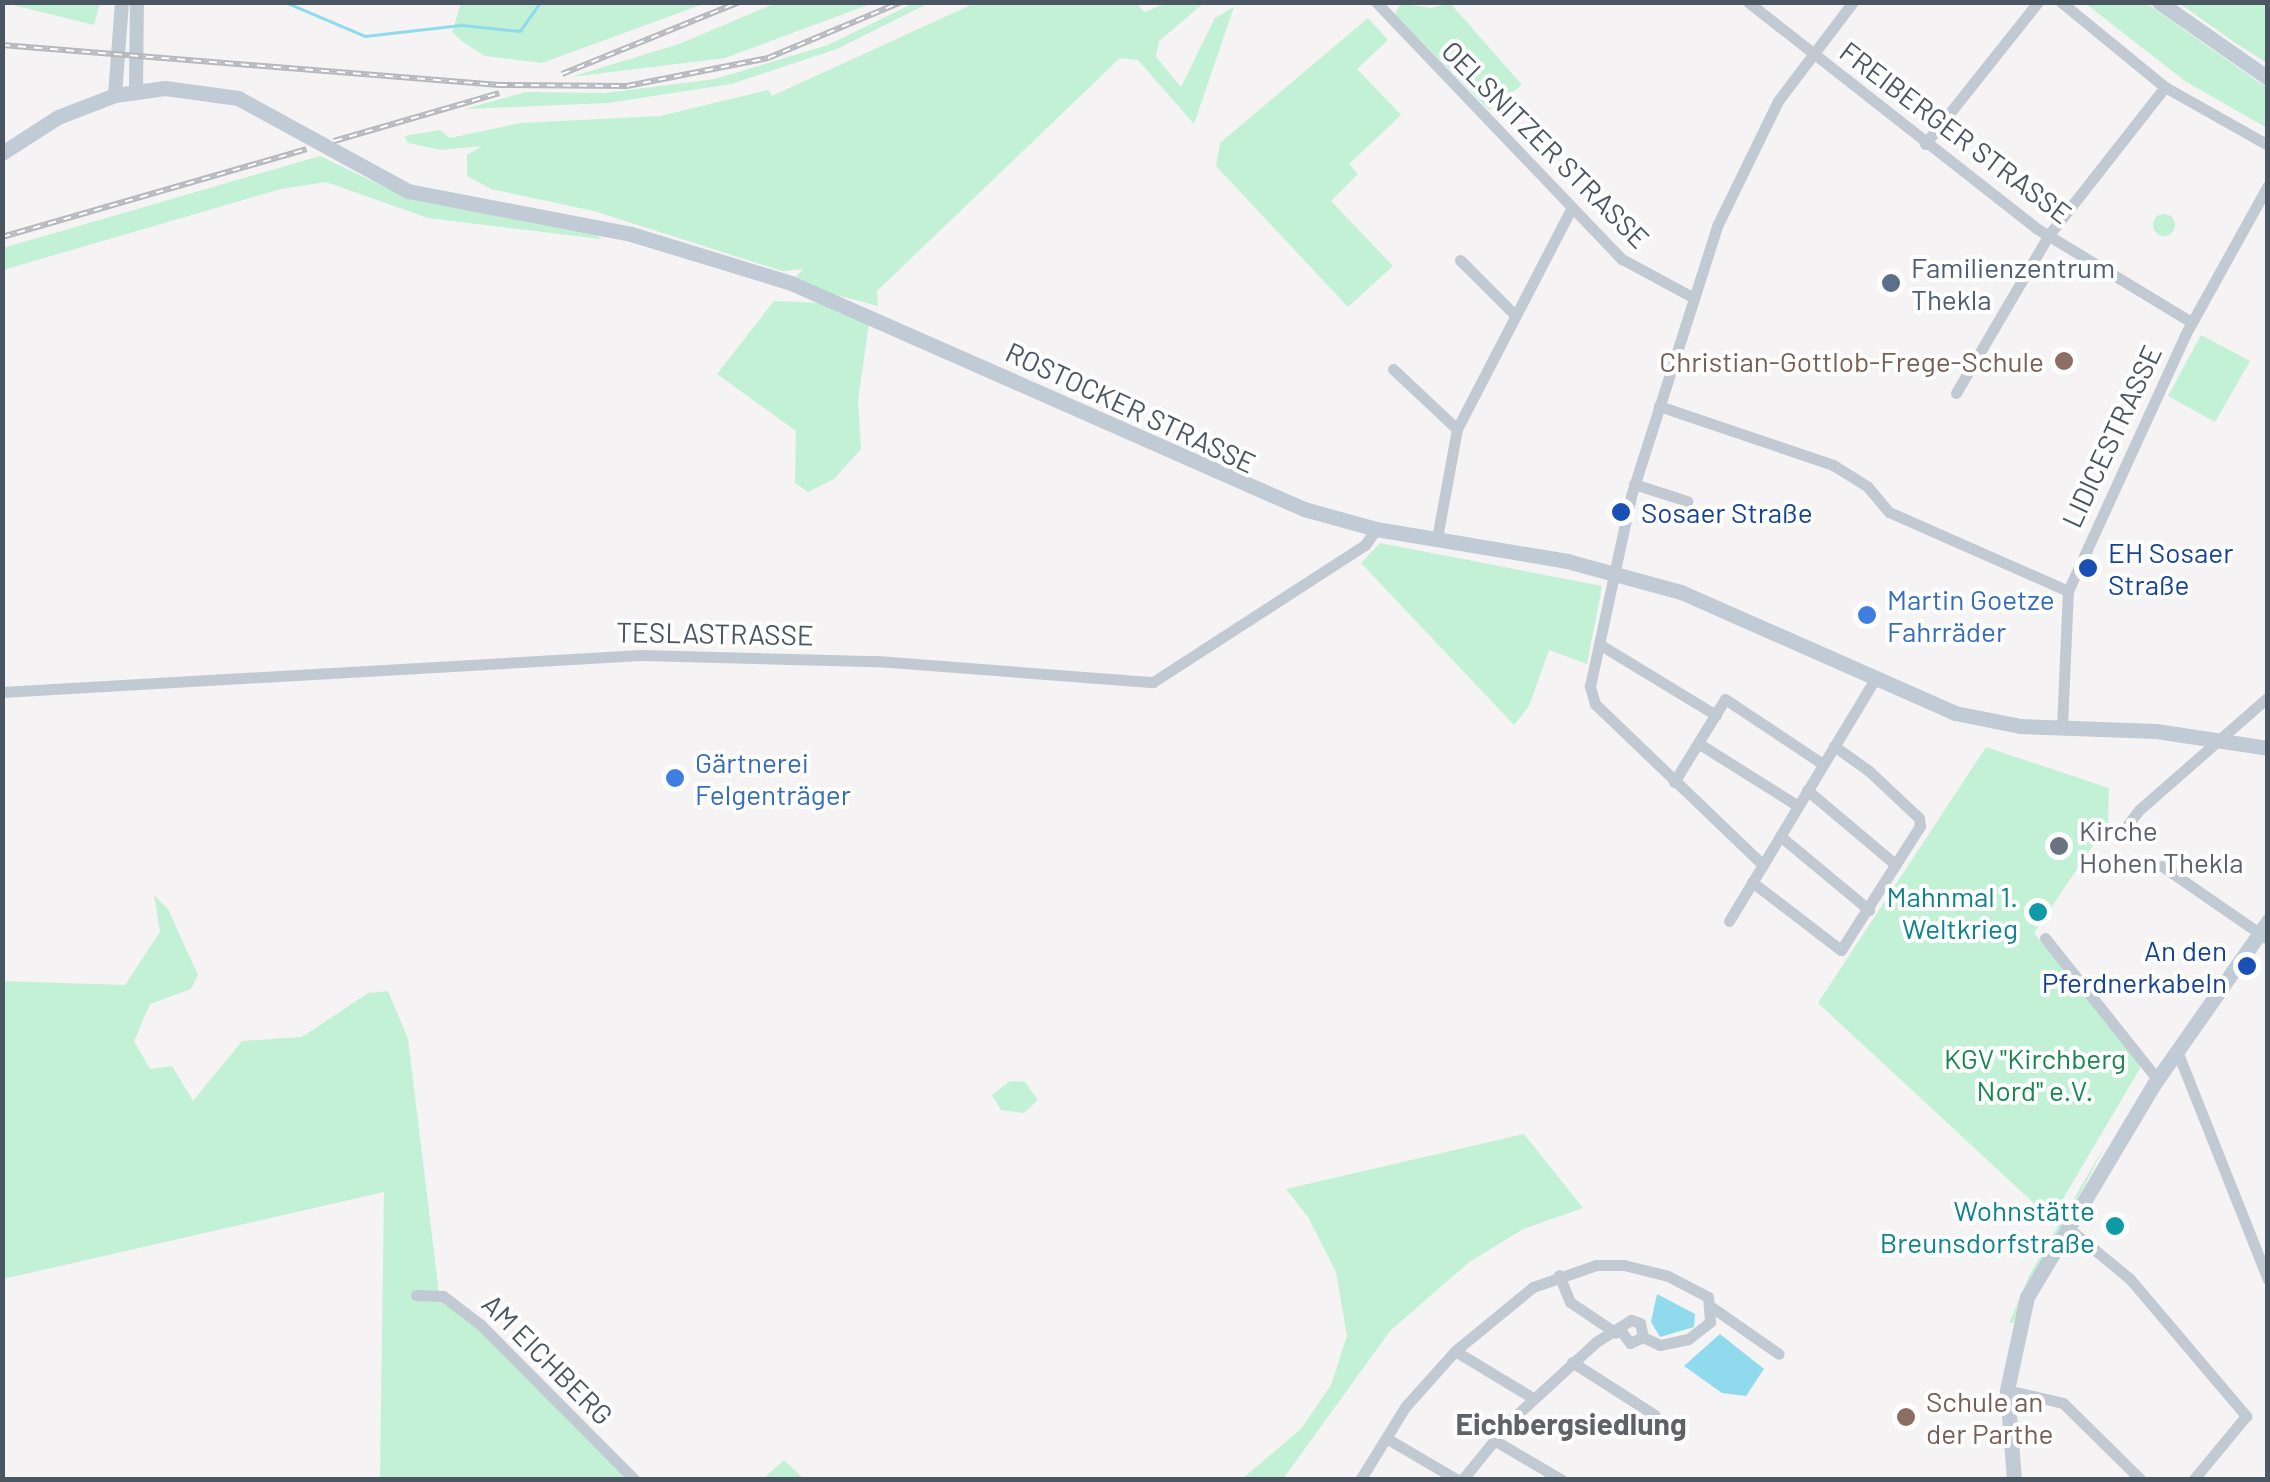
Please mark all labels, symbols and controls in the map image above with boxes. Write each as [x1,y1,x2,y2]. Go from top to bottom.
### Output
street label: OELSNITZER STRASSE [1435,33,1657,255]
street label: FREIBERGER STRASSE [1834,34,2078,230]
place label: Familienzentrum Thekla [1911,250,2115,316]
marker: Familienzentrum Thekla [1880,272,1902,294]
street label: ROSTOCKER STRASSE [1001,334,1261,480]
street label: LIDICESTRASSE [2054,340,2168,532]
place label: Christian-Gottlob-Frege-Schule [1659,344,2044,378]
marker: Christian-Gottlob-Frege-Schule [2053,350,2075,372]
place label: Sosaer Straße [1641,495,1813,529]
marker: Sosaer Straße [1610,501,1632,523]
place label: EH Sosaer Straße [2108,535,2233,601]
marker: EH Sosaer Straße [2077,557,2099,579]
place label: Martin Goetze Fahrräder [1887,582,2055,648]
marker: Martin Goetze Fahrräder [1856,604,1878,626]
street label: TESLASTRASSE [616,614,814,652]
place label: Gärtnerei Felgenträger [695,745,851,811]
marker: Gärtnerei Felgenträger [664,767,686,789]
place label: Kirche Hohen Thekla [2079,813,2244,879]
marker: Kirche Hohen Thekla [2048,835,2070,857]
place label: Mahnmal 1. Weltkrieg [1886,879,2018,945]
marker: Mahnmal 1. Weltkrieg [2027,901,2049,923]
place label: An den Pferdnerkabeln [2042,933,2227,999]
marker: An den Pferdnerkabeln [2236,955,2258,977]
park label: KGV "Kirchberg Nord" e.V. [1944,1041,2126,1107]
place label: Wohnstätte Breunsdorfstraße [1880,1193,2095,1259]
marker: Wohnstätte Breunsdorfstraße [2104,1215,2126,1237]
street label: AM EICHBERG [476,1287,620,1431]
place label: Schule an der Parthe [1926,1384,2053,1450]
district label: Eichbergsiedlung [1455,1405,1687,1441]
marker: Schule an der Parthe [1895,1406,1917,1428]

